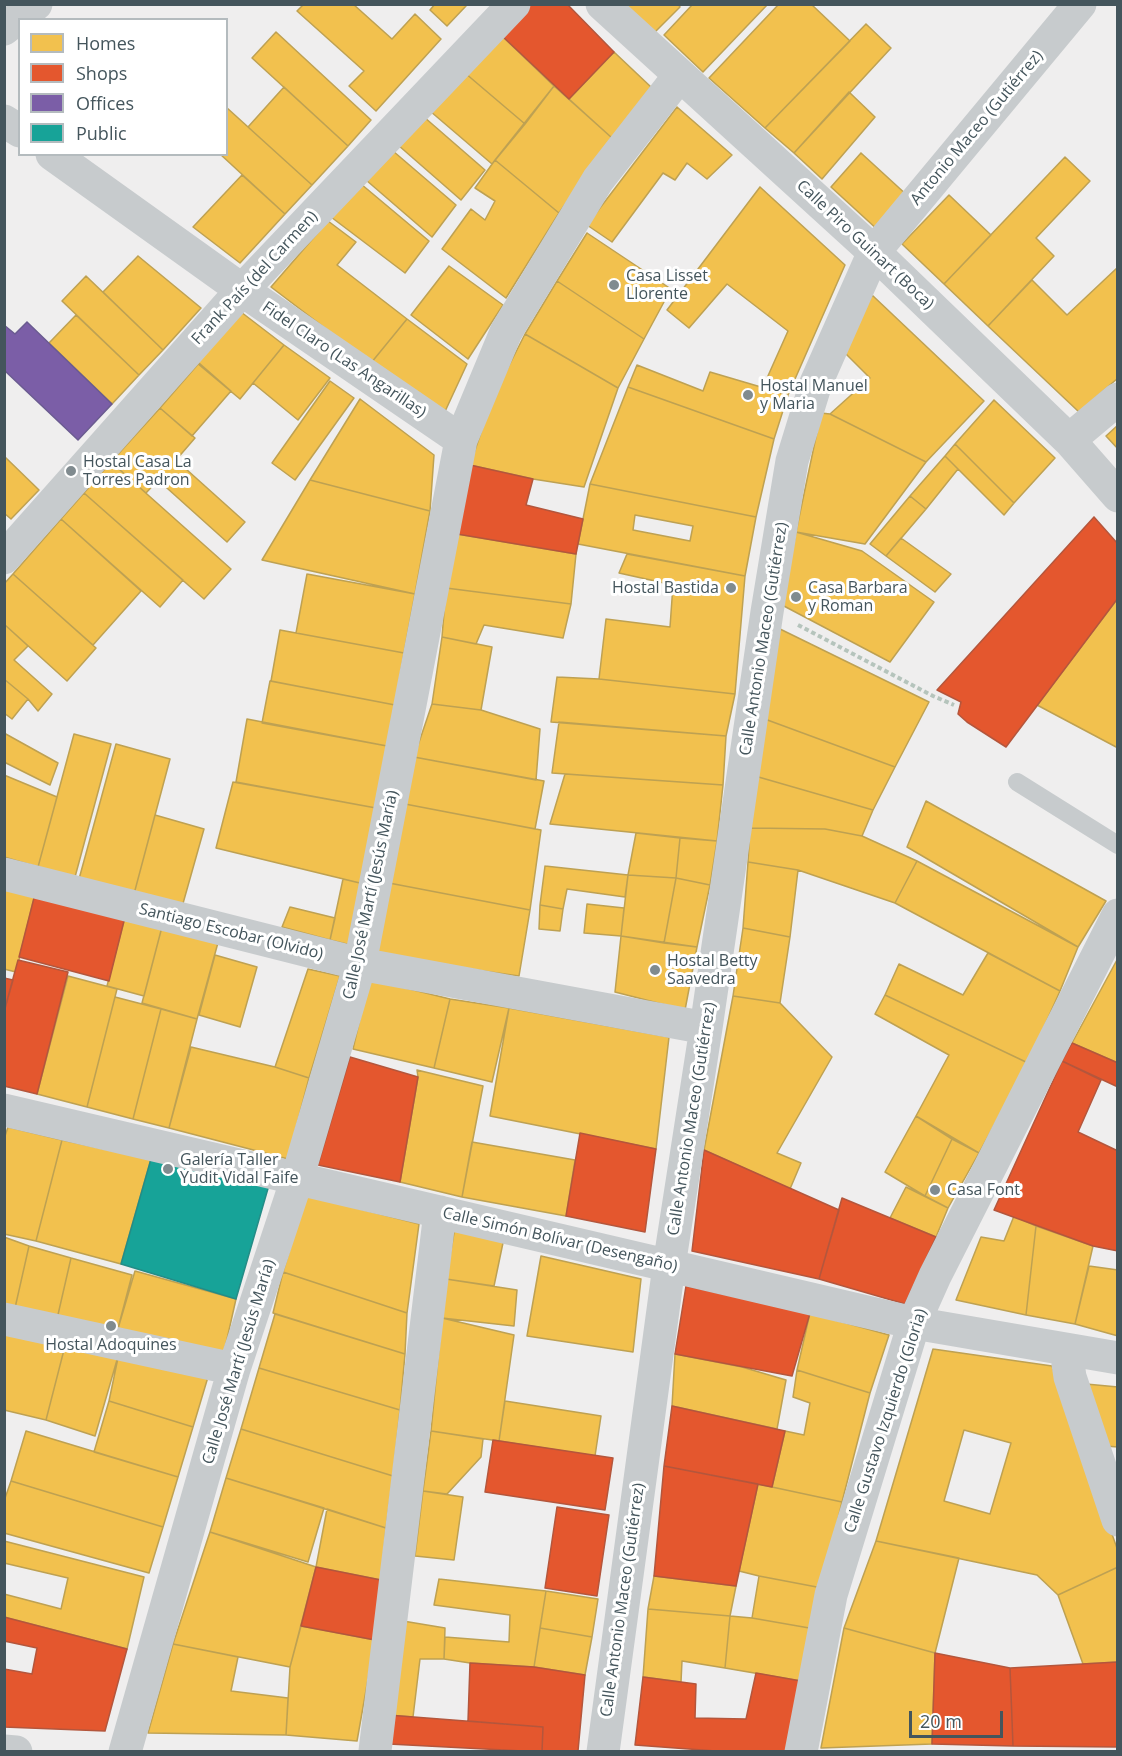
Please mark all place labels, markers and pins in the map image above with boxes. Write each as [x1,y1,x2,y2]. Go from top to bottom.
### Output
place label: Casa Lisset Llorente [626,266,708,304]
marker: Casa Lisset Llorente [607,278,621,292]
place label: Hostal Manuel y Maria [760,376,868,414]
marker: Hostal Manuel y Maria [741,388,755,402]
place label: Hostal Casa La Torres Padron [83,452,192,490]
marker: Hostal Casa La Torres Padron [64,464,78,478]
place label: Hostal Bastida [612,578,719,598]
place label: Casa Barbara y Roman [808,578,908,616]
marker: Hostal Bastida [724,581,738,595]
marker: Casa Barbara y Roman [789,590,803,604]
place label: Hostal Betty Saavedra [667,951,758,989]
marker: Hostal Betty Saavedra [648,963,662,977]
place label: Galería Taller Yudit Vidal Faife [180,1150,298,1188]
marker: Galería Taller Yudit Vidal Faife [161,1162,175,1176]
place label: Casa Font [947,1180,1020,1200]
marker: Casa Font [928,1183,942,1197]
marker: Hostal Adoquines [104,1319,118,1333]
place label: Hostal Adoquines [45,1335,177,1355]

